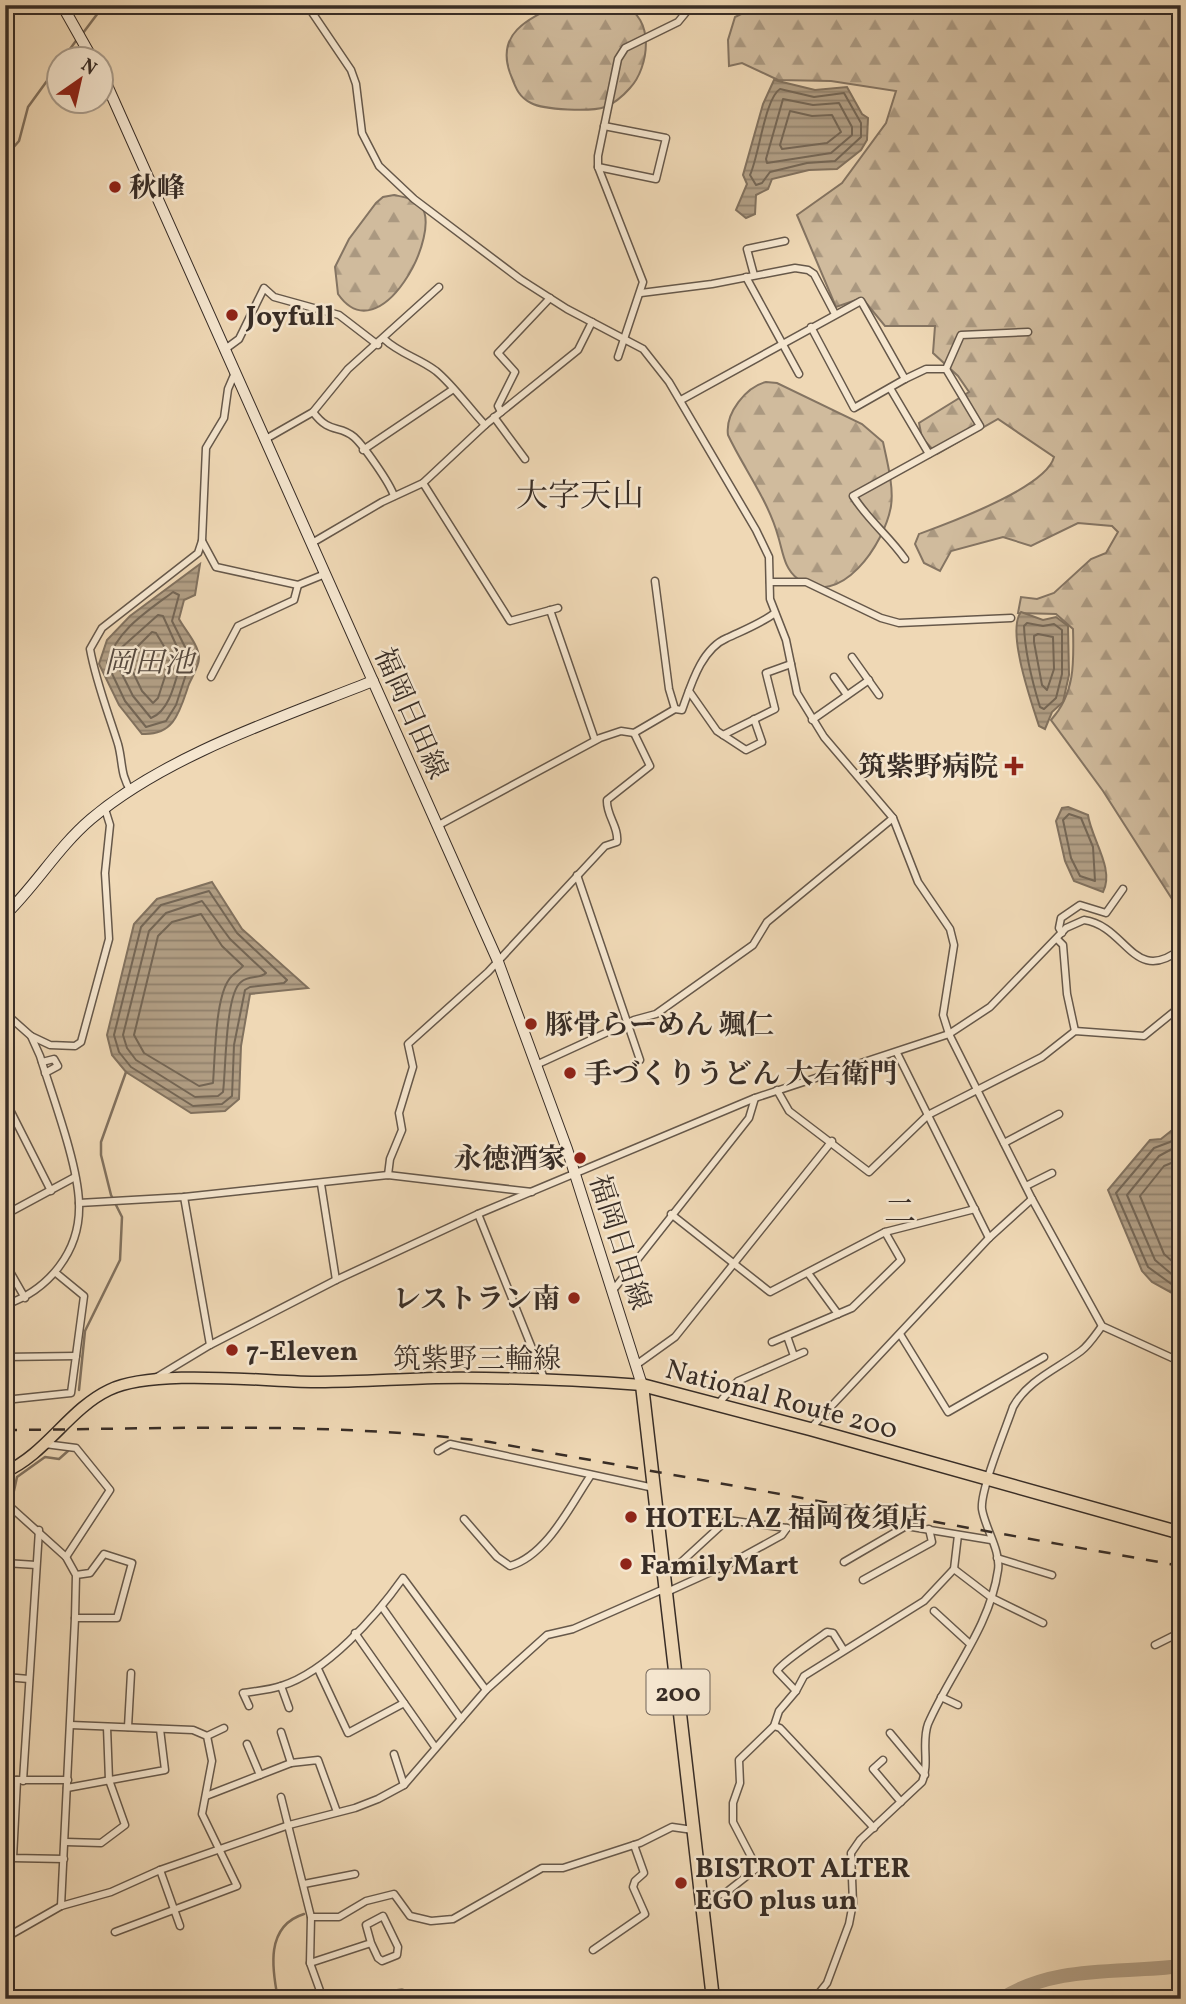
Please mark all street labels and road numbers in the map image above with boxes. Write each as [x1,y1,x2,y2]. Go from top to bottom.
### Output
street label: 福岡日田線 [363,642,456,786]
street label: 福岡日田線 [578,1170,659,1315]
street label: 筑紫野三輪線 [393,1341,561,1380]
street label: National Route 200 [661,1351,902,1450]
road number: 200 [646,1670,710,1714]

